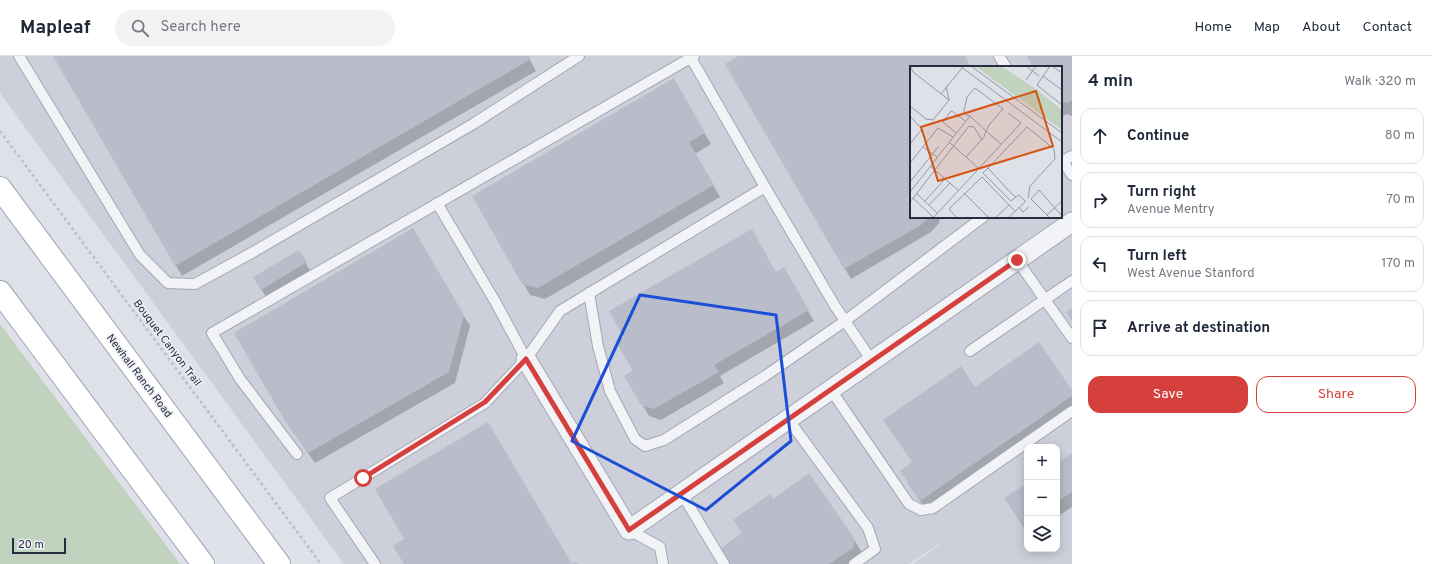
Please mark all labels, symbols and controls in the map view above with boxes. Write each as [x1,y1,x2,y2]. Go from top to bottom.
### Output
search box [115,10,395,46]
text: Mapleaf [20,16,91,40]
icon: search [129,17,151,39]
text: Search here [161,18,241,37]
text: Home [1195,19,1232,36]
text: Map [1254,19,1280,36]
text: About [1302,19,1341,36]
text: Contact [1363,19,1412,36]
inset map [910,66,1062,218]
text: 4 min [1088,71,1133,93]
text: Walk · 320 m [1344,74,1416,90]
icon: ahead [1089,125,1111,147]
text: Continue [1127,127,1189,146]
text: 80 m [1385,128,1415,144]
text: Turn right [1127,183,1196,202]
icon: right [1089,189,1111,211]
text: 70 m [1386,192,1415,208]
text: Avenue Mentry [1127,202,1215,218]
text: Turn left [1127,247,1187,266]
route end [1008,251,1026,269]
icon: left [1089,253,1111,275]
text: 170 m [1381,256,1415,272]
text: West Avenue Stanford [1127,266,1254,282]
street label: Bouquet Canyon Trail [130,297,204,389]
icon: arrive [1089,317,1111,339]
text: Arrive at destination [1127,319,1270,338]
street label: Newhall Ranch Road [103,331,175,421]
button: Save [1088,376,1248,413]
button: Share [1256,376,1416,413]
map controls [1024,444,1060,552]
button: + [1024,444,1060,480]
route start [354,469,372,487]
button: − [1024,480,1060,516]
button: layers [1024,516,1060,552]
scale bar [12,536,66,555]
text: 20 m [18,538,44,552]

